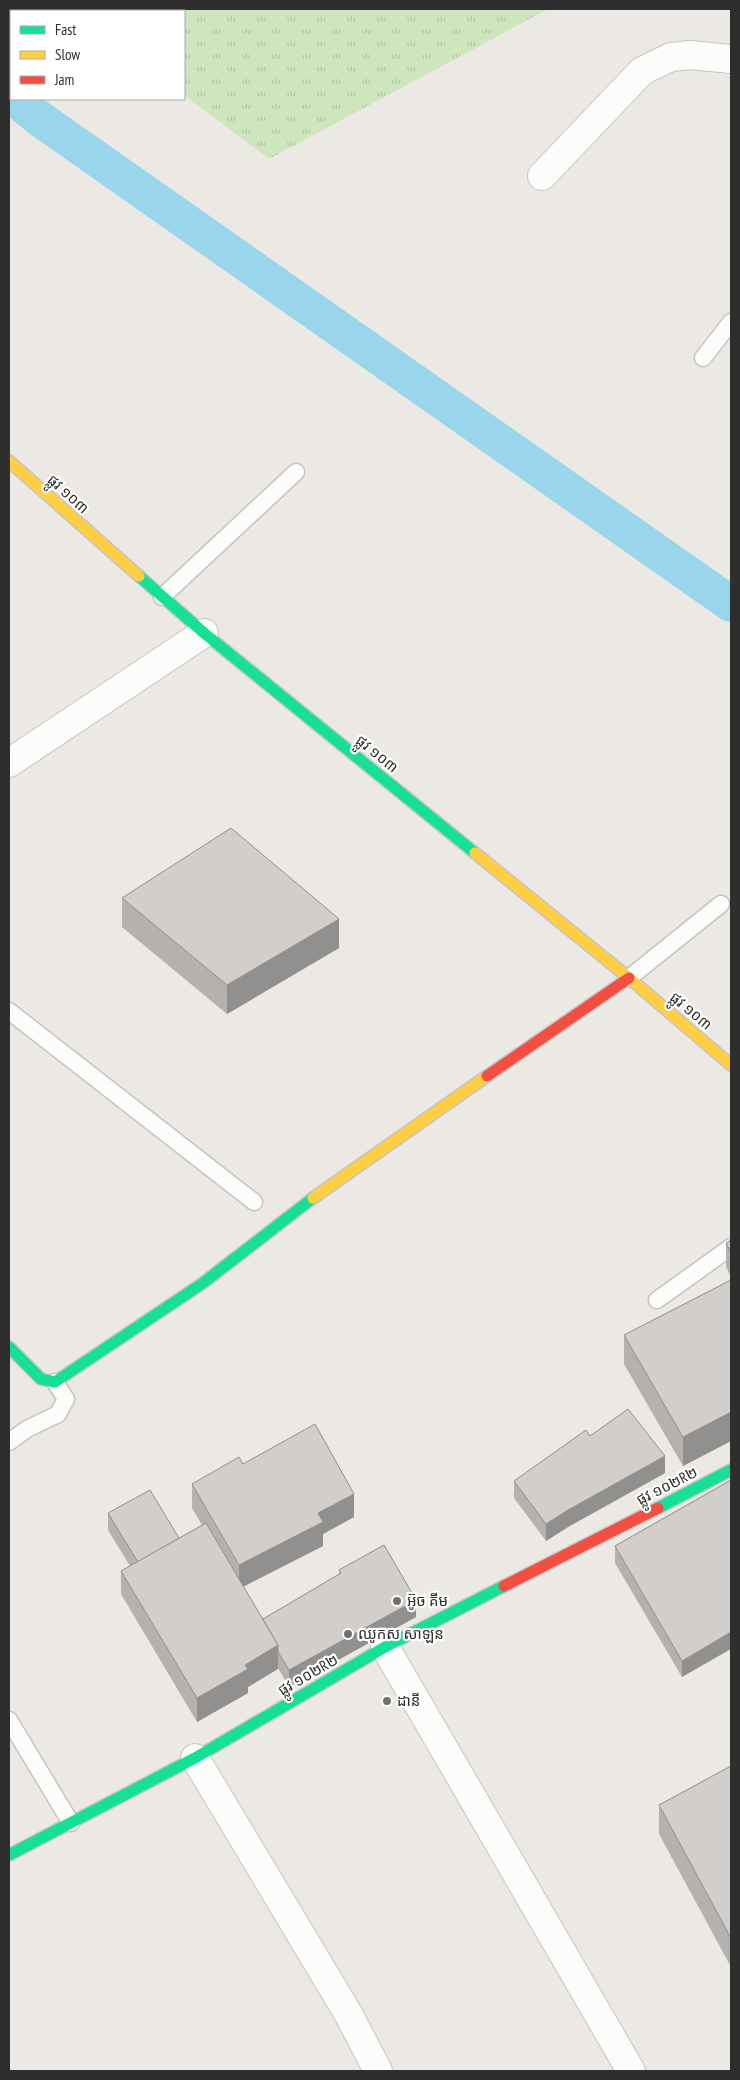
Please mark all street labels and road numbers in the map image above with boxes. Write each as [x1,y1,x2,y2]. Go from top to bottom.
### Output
street label: ផ្លូវ ១០៣ [41,470,93,521]
street label: ផ្លូវ ១០៣ [349,731,403,780]
street label: ផ្លូវ ១០៣ [663,987,716,1037]
street label: ផ្លូវ ១០២R២ [633,1462,703,1513]
street label: ផ្លូវ ១០២R២ [274,1650,343,1703]

